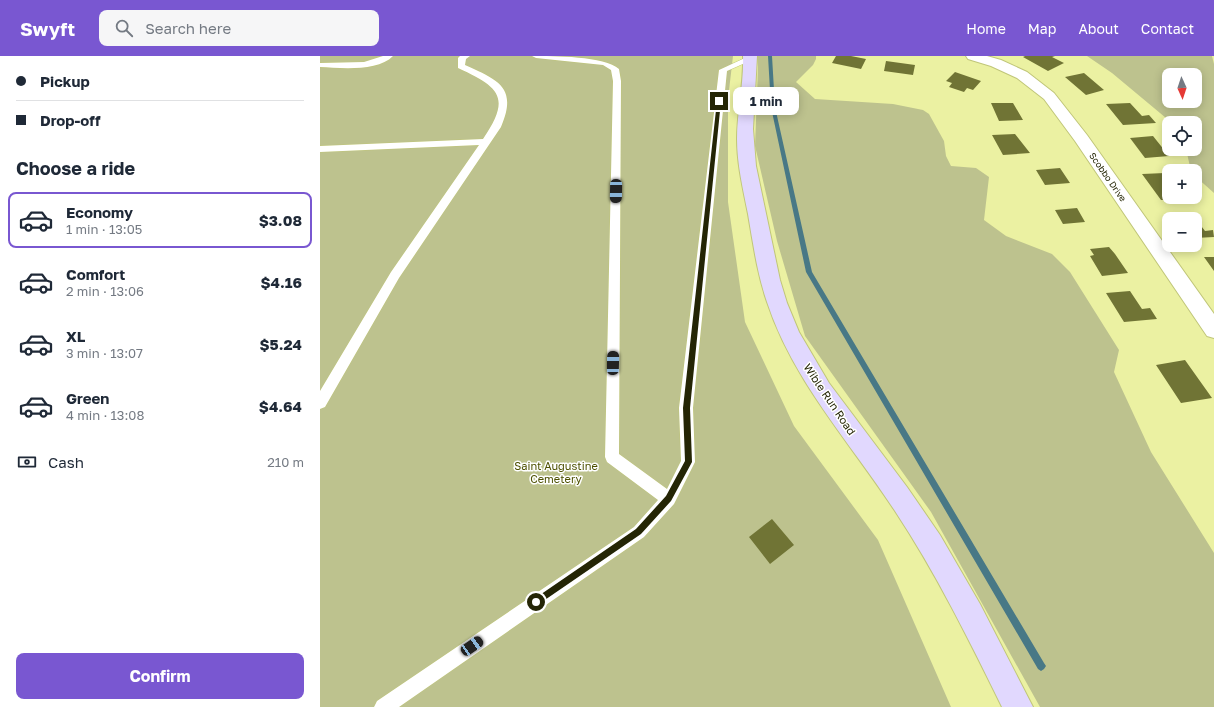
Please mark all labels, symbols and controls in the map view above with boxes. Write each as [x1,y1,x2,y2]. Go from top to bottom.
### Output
search box [99,10,379,46]
text: Swyft [20,17,75,40]
icon: search [113,17,135,39]
text: Search here [145,19,231,37]
text: Home [966,20,1006,37]
text: Map [1028,20,1056,37]
text: About [1078,20,1119,37]
text: Contact [1141,20,1194,37]
north arrow [1162,68,1202,108]
map controls [1162,68,1202,252]
text: Pickup [40,72,90,90]
callout: 1 min [733,87,799,115]
route end [710,92,728,110]
text: 1 min [750,93,782,109]
text: Drop-off [40,111,100,129]
button: locate [1162,116,1202,156]
street label: Scobbo Drive [1087,150,1129,204]
text: Choose a ride [16,157,135,179]
button: + [1162,164,1202,204]
car [610,179,622,203]
icon: car [18,202,54,238]
text: Economy [66,203,133,221]
text: $3.08 [259,211,302,229]
button: − [1162,212,1202,252]
text: 1 min · 13:05 [66,221,142,237]
icon: car [18,264,54,300]
text: Comfort [66,265,125,283]
text: $4.16 [261,273,302,291]
text: 2 min · 13:06 [66,283,144,299]
icon: car [18,326,54,362]
text: XL [66,327,85,345]
text: $5.24 [259,335,302,353]
text: 3 min · 13:07 [66,345,143,361]
car [607,351,619,375]
street label: Wible Run Road [801,361,859,437]
icon: car [18,388,54,424]
text: Green [66,389,109,407]
text: $4.64 [259,397,302,415]
text: 4 min · 13:08 [66,407,144,423]
icon: cash [16,451,38,473]
text: Cash [48,453,84,471]
text: 210 m [267,454,304,470]
park label: Saint Augustine Cemetery [514,459,598,485]
route start [527,593,545,611]
car [459,634,485,658]
button: Confirm [16,653,304,699]

